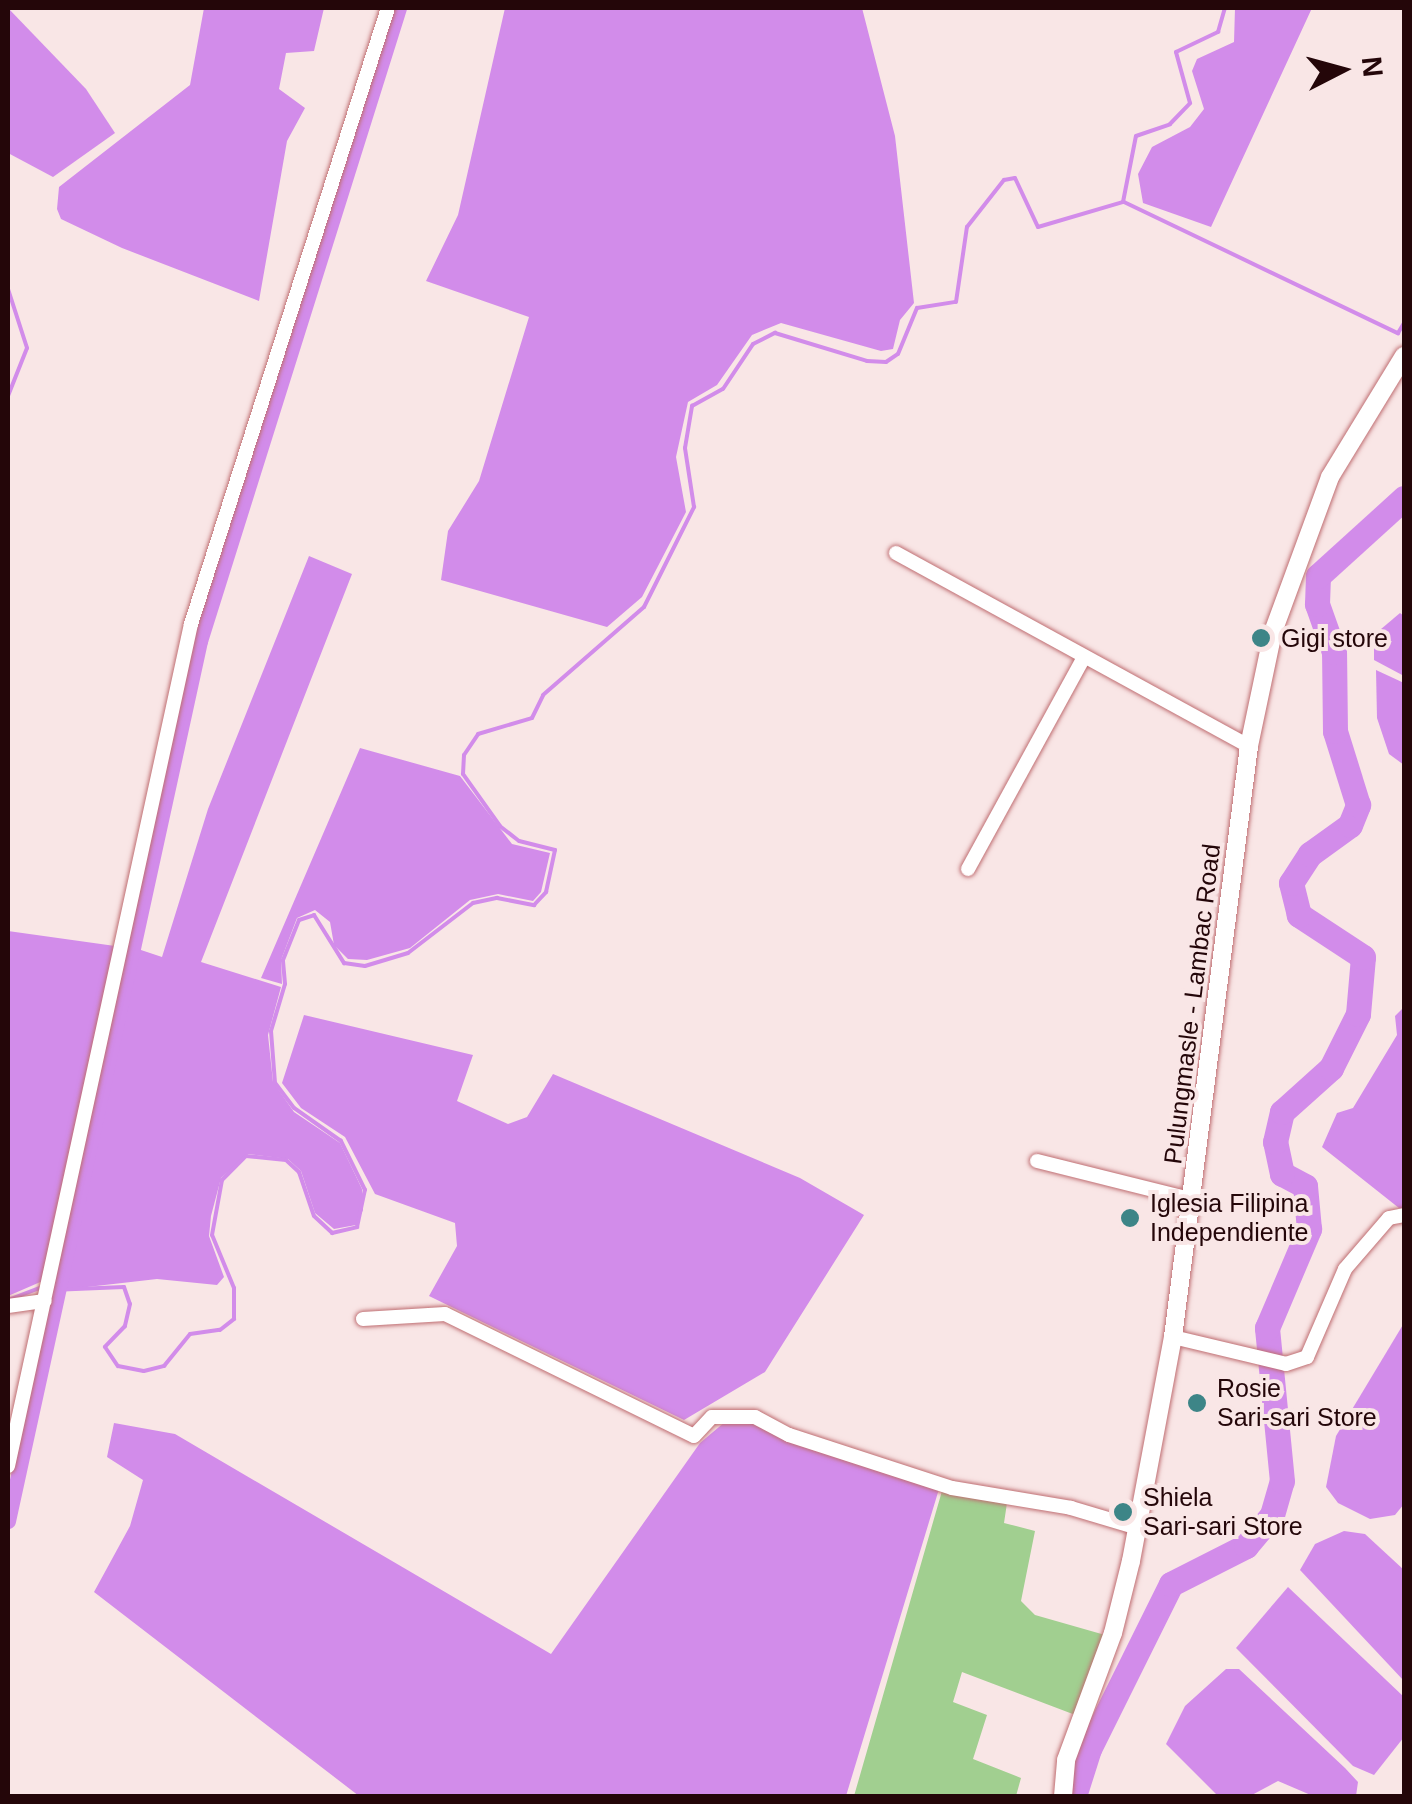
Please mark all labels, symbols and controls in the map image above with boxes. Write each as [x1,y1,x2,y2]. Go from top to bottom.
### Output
north arrow [1292,20,1392,120]
text: N [1356,55,1389,78]
place label: Gigi store [1281,623,1388,653]
marker: Gigi store [1250,627,1272,649]
street label: Pulungmasle - Lambac Road [1157,842,1227,1166]
place label: Iglesia Filipina Independiente [1150,1189,1308,1248]
marker: Iglesia Filipina Independiente [1119,1207,1141,1229]
place label: Rosie Sari-sari Store [1217,1374,1377,1433]
marker: Rosie Sari-sari Store [1186,1392,1208,1414]
place label: Shiela Sari-sari Store [1143,1483,1303,1542]
marker: Shiela Sari-sari Store [1112,1501,1134,1523]

